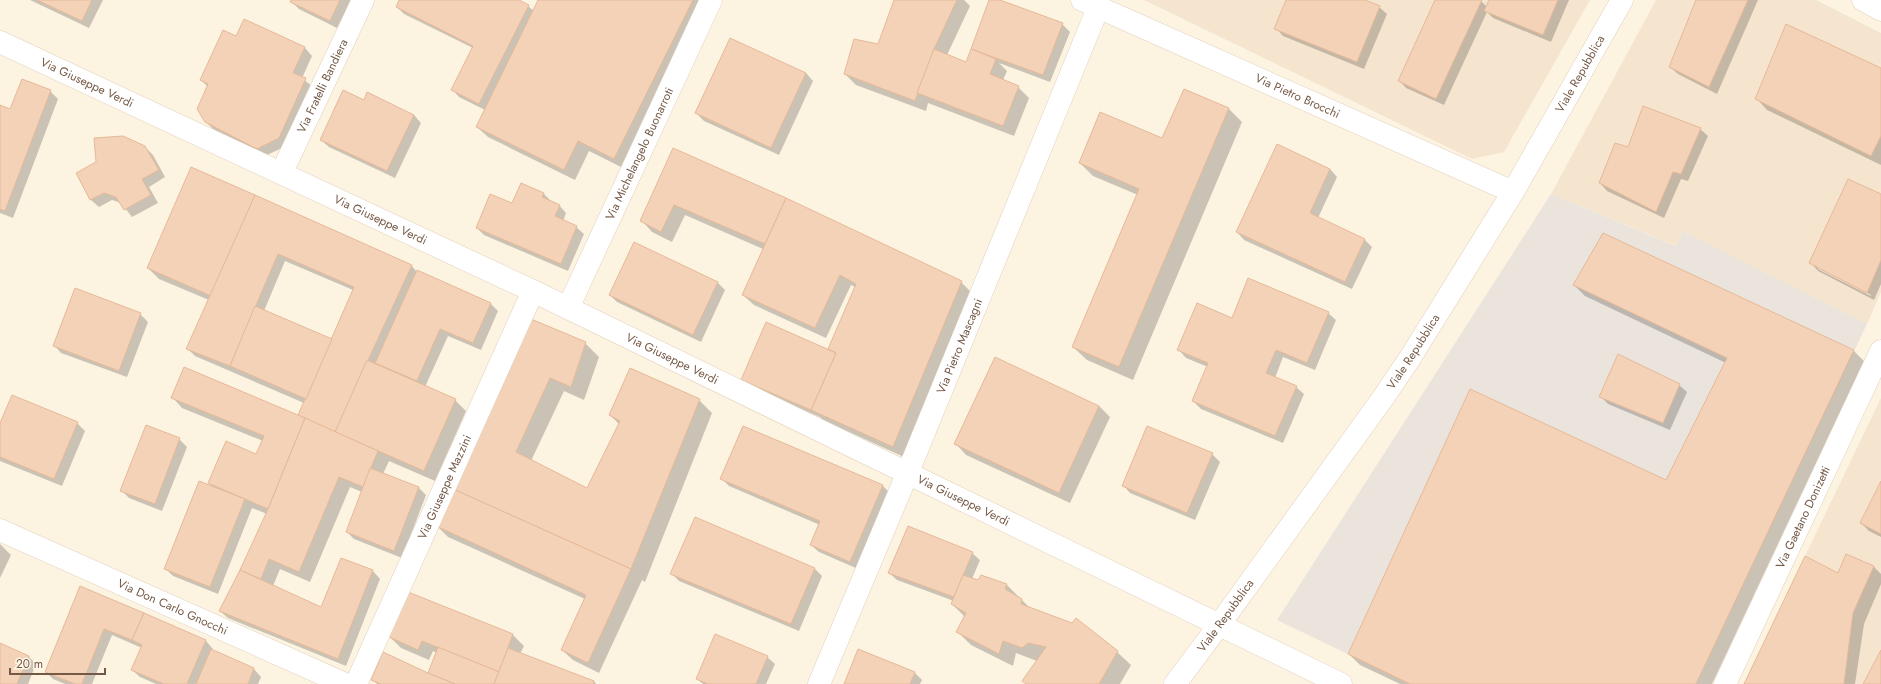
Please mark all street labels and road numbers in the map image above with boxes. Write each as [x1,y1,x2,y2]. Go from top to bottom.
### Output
street label: Viale Repubblica [1551,32,1609,116]
street label: Via Fratelli Bandiera [293,36,353,136]
street label: Via Giuseppe Verdi [37,53,137,112]
street label: Via Pietro Brocchi [1252,69,1343,123]
street label: Via Michelangelo Buonarroti [601,84,678,223]
street label: Via Giuseppe Verdi [331,190,430,249]
street label: Via Pietro Mascagni [932,296,987,396]
street label: Viale Repubblica [1382,310,1444,393]
street label: Via Giuseppe Verdi [623,328,721,389]
street label: Via Giuseppe Mazzini [413,432,476,542]
street label: Via Gaetano Donizetti [1771,463,1835,572]
street label: Via Giuseppe Verdi [914,470,1013,531]
street label: Via Don Carlo Gnocchi [114,575,231,640]
street label: Viale Repubblica [1193,575,1258,656]

